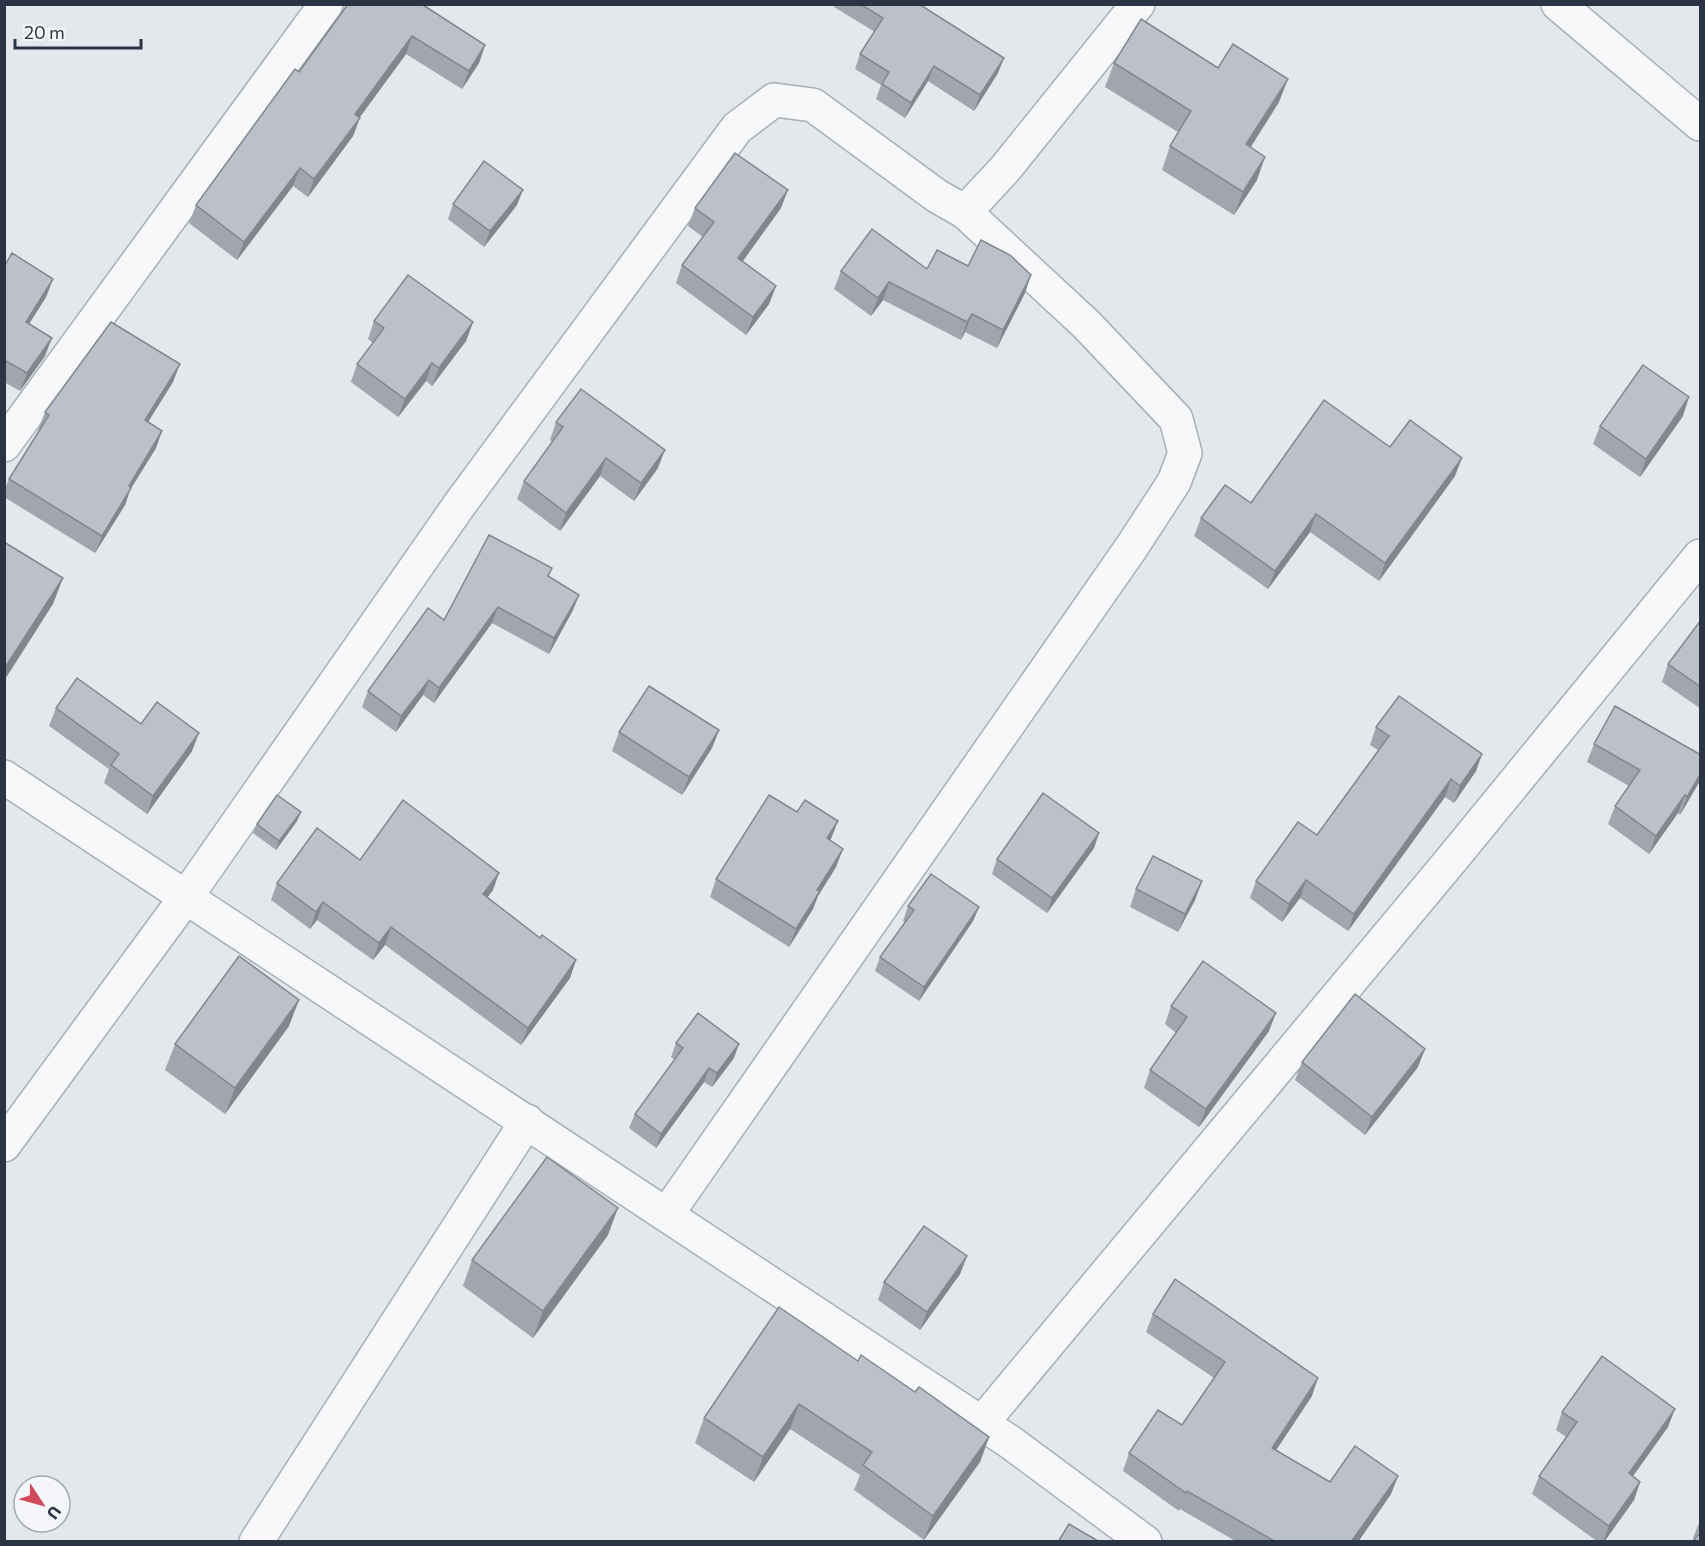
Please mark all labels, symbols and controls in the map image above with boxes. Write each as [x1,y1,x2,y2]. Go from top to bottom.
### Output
scale bar [15,12,141,50]
text: 20 m [24,21,65,43]
north arrow [12,1474,72,1534]
text: U [43,1503,66,1523]

